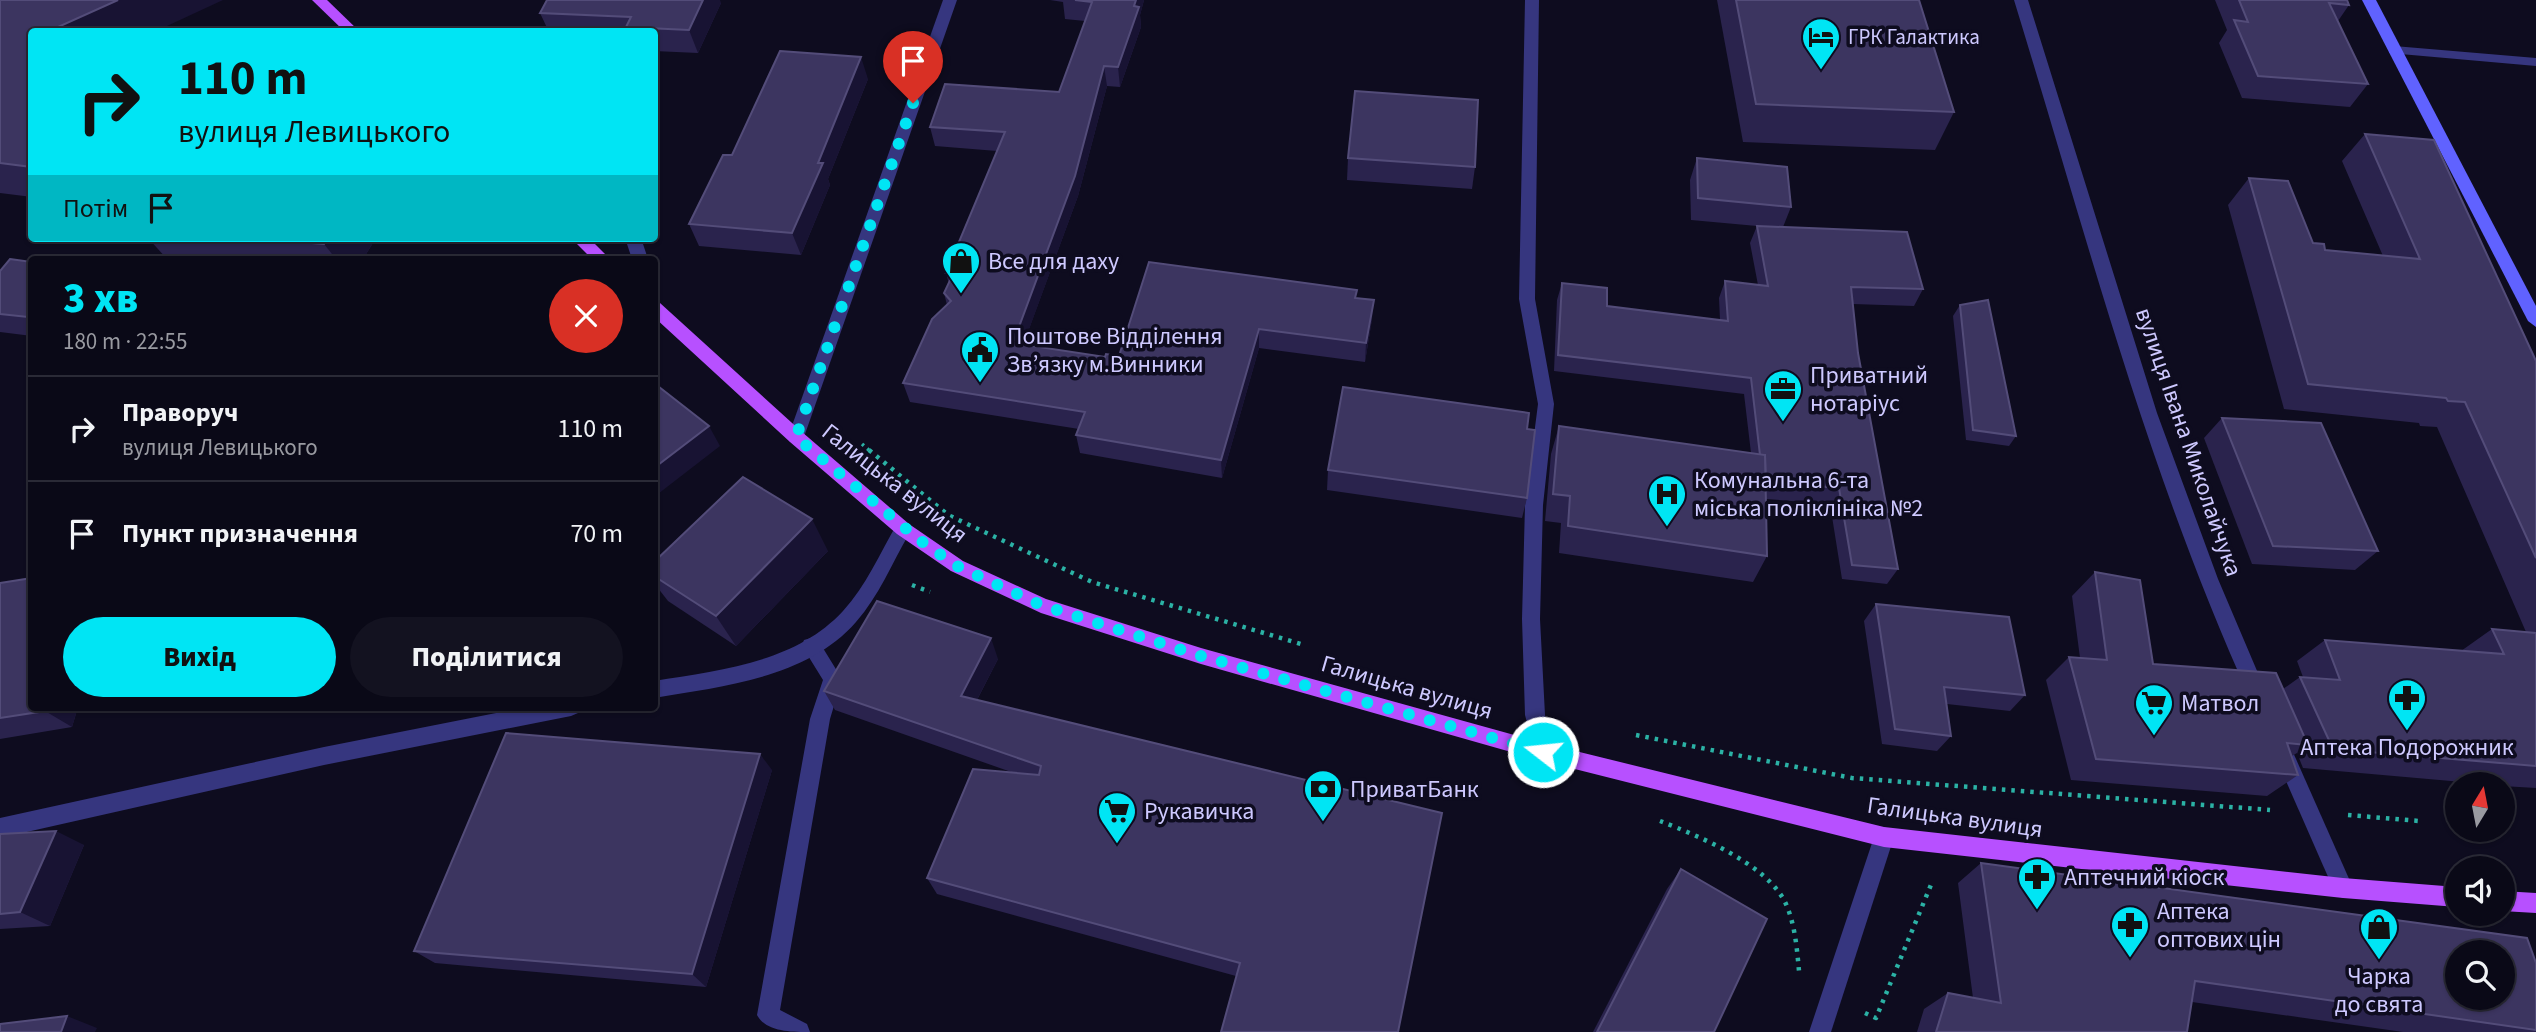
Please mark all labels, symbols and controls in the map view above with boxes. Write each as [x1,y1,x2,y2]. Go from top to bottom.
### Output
hotel icon: ГРК Галактика [1800,16,1842,71]
place label: ГРК Галактика [1848,22,1980,52]
pin [883,31,943,103]
icon: arrive [894,42,932,80]
text: 110 m [178,44,307,114]
icon: right [63,56,154,147]
text: вулиця Левицького [178,109,450,155]
icon: arrive [142,189,180,227]
text: Потім [63,190,128,227]
shop icon: Все для даху [940,240,982,295]
place label: Все для даху [988,244,1119,279]
text: 3 хв [63,269,138,329]
button: close [549,279,623,353]
street label: вулиця Івана Миколайчука [2126,303,2251,581]
place label: Поштове Відділення Зв’язку м.Винники [1007,319,1223,382]
text: 180 m · 22:55 [63,325,187,358]
public building icon: Поштове Відділення Зв’язку м.Винники [959,329,1001,384]
place label: Приватний нотаріус [1810,358,1928,421]
office icon: Приватний нотаріус [1762,368,1804,423]
text: Праворуч [122,394,238,431]
icon: right [63,410,101,448]
text: 110 m [557,410,623,447]
street label: Галицька вулиця [814,415,975,552]
text: вулиця Левицького [122,431,318,464]
place label: Комунальна 6-та міська поліклініка №2 [1694,463,1923,526]
hospital icon: Комунальна 6-та міська поліклініка №2 [1646,473,1688,528]
icon: arrive [63,515,101,553]
text: Пункт призначення [122,515,358,552]
text: 70 m [570,515,623,552]
button: Вихід [63,617,336,697]
button: Поділитися [350,617,623,697]
street label: Галицька вулиця [1317,646,1497,729]
pharmacy icon: Аптека Подорожник [2386,677,2428,732]
supermarket icon: Матвол [2133,682,2175,737]
place label: Матвол [2181,686,2259,721]
position arrow [1506,715,1580,789]
place label: Аптека Подорожник [2300,730,2514,765]
bank icon: ПриватБанк [1302,768,1344,823]
place label: ПриватБанк [1350,772,1479,807]
north arrow [2445,772,2515,842]
map controls [2445,772,2515,1010]
street label: Галицька вулиця [1865,788,2045,847]
supermarket icon: Рукавичка [1096,790,1138,845]
place label: Рукавичка [1144,794,1254,829]
pharmacy icon: Аптечний кіоск [2016,856,2058,911]
button: sound [2445,856,2515,926]
place label: Аптечний кіоск [2064,860,2224,895]
place label: Аптека оптових цін [2157,894,2281,957]
pharmacy icon: Аптека оптових цін [2109,904,2151,959]
shop icon: Чарка до свята [2358,906,2400,961]
button: search [2445,940,2515,1010]
place label: Чарка до свята [2335,959,2423,1022]

